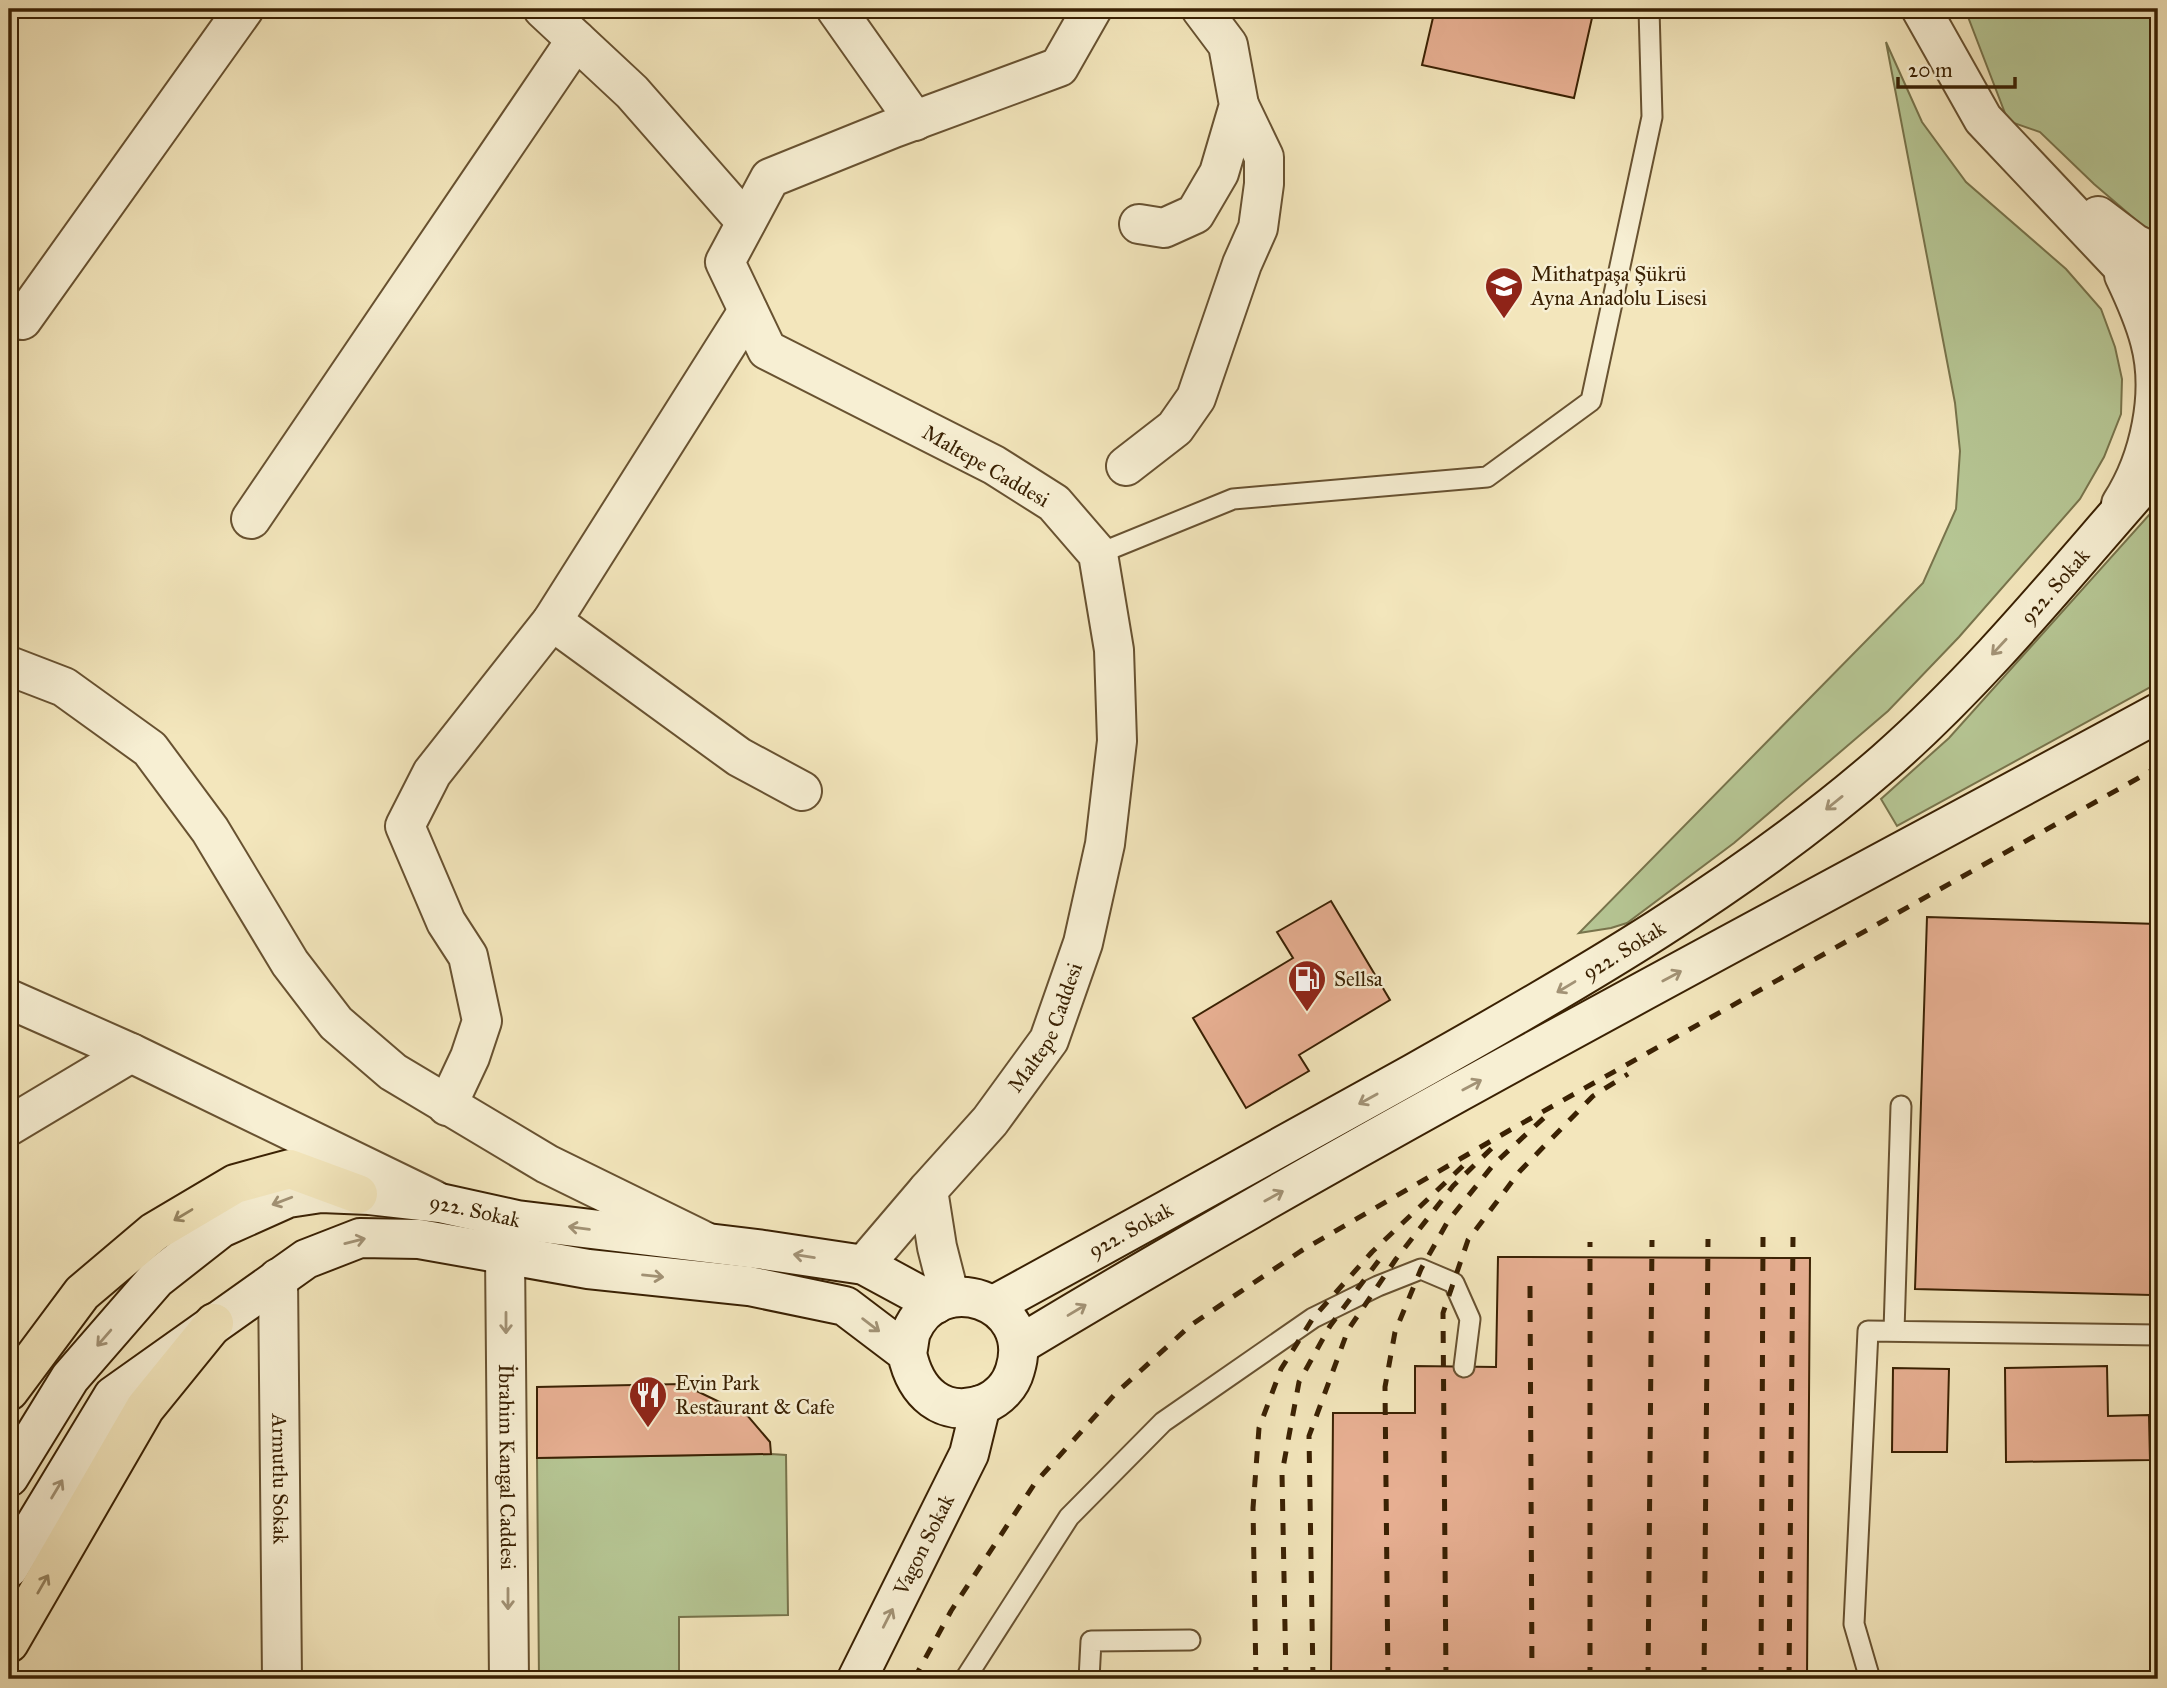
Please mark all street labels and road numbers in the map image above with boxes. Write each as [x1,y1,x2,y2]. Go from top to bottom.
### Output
street label: Maltepe Caddesi [918,419,1054,513]
street label: 922. Sokak [2015,543,2095,630]
street label: 922. Sokak [1578,915,1670,986]
street label: Maltepe Caddesi [1002,959,1088,1097]
street label: 922. Sokak [428,1189,523,1233]
street label: 922. Sokak [1084,1196,1178,1264]
street label: İbrahim Kangal Caddesi [493,1364,521,1570]
street label: Armutlu Sokak [266,1413,294,1545]
street label: Vagon Sokak [887,1490,960,1600]

